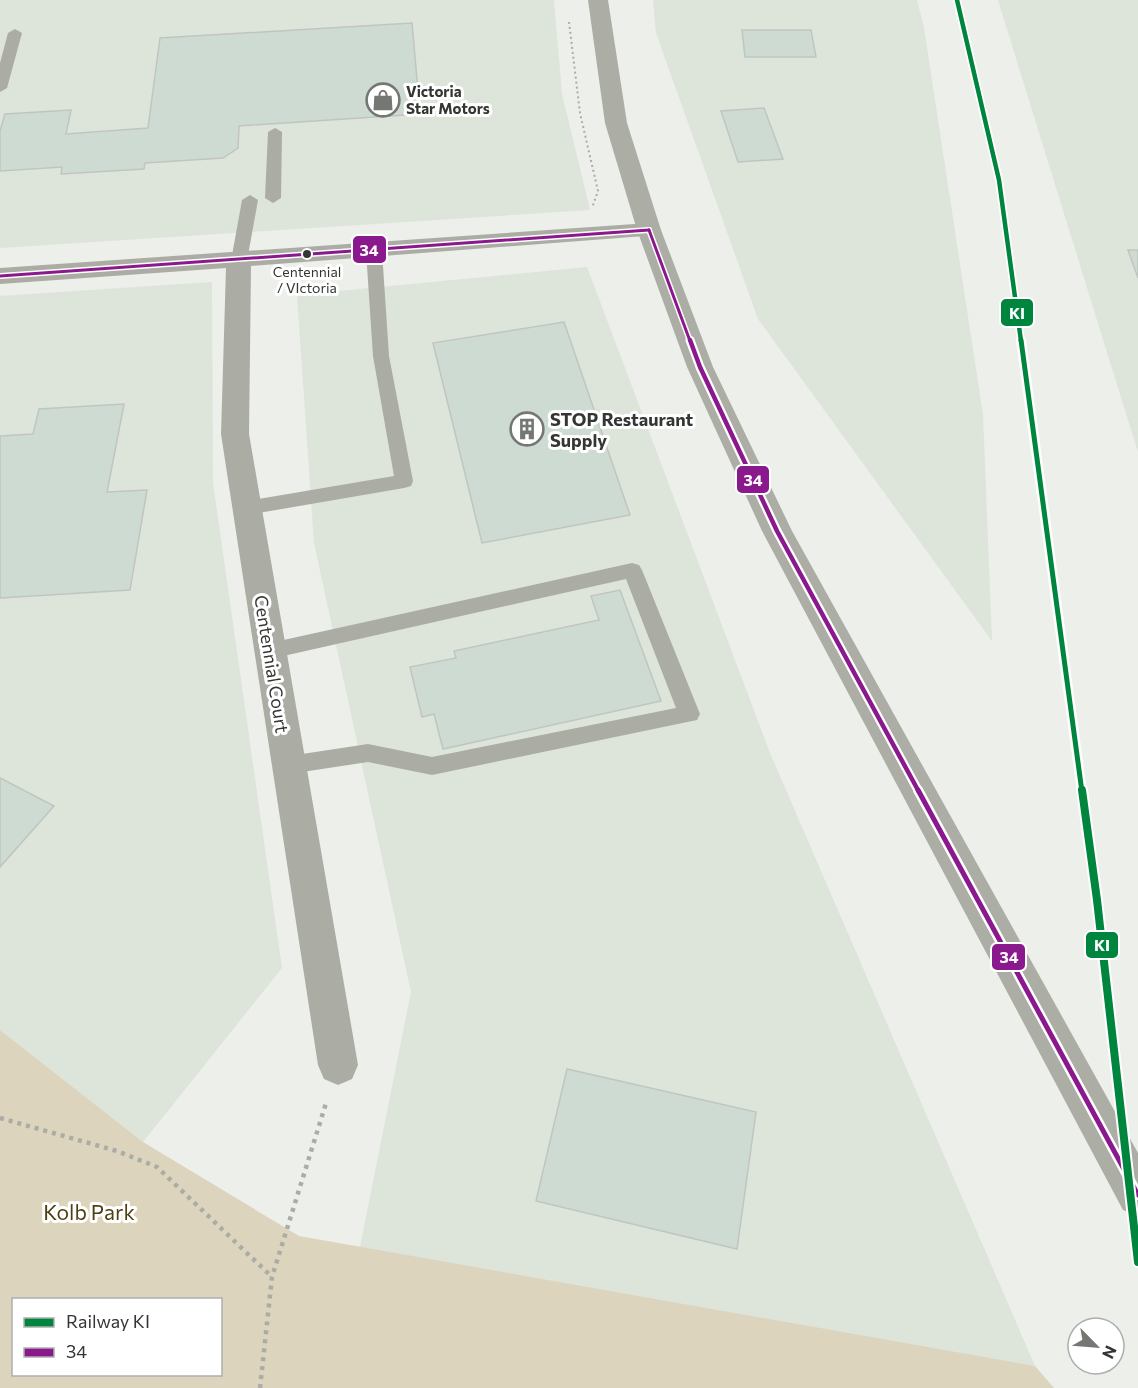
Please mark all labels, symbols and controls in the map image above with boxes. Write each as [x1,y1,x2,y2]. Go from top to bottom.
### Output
shop icon: Victoria Star Motors [365,82,401,118]
place label: Victoria Star Motors [406,82,490,117]
line badge: 34 [352,235,387,264]
text: 34 [359,240,379,259]
marker: Centennial / VIctoria [301,248,313,260]
place label: Centennial / VIctoria [273,263,341,296]
line badge: KI [1000,298,1034,327]
text: KI [1009,303,1025,322]
place label: STOP Restaurant Supply [550,408,694,451]
building icon: STOP Restaurant Supply [509,411,545,447]
line badge: 34 [736,465,770,494]
text: 34 [743,470,763,489]
street label: Centennial Court [250,593,294,735]
line badge: KI [1085,931,1119,959]
text: KI [1094,935,1110,954]
line badge: 34 [991,943,1026,971]
text: 34 [999,947,1019,966]
park label: Kolb Park [43,1199,135,1224]
legend [12,1298,222,1376]
text: Railway KI [66,1310,150,1332]
north arrow [1066,1316,1126,1376]
text: 34 [66,1340,87,1362]
text: N [1099,1343,1121,1362]

